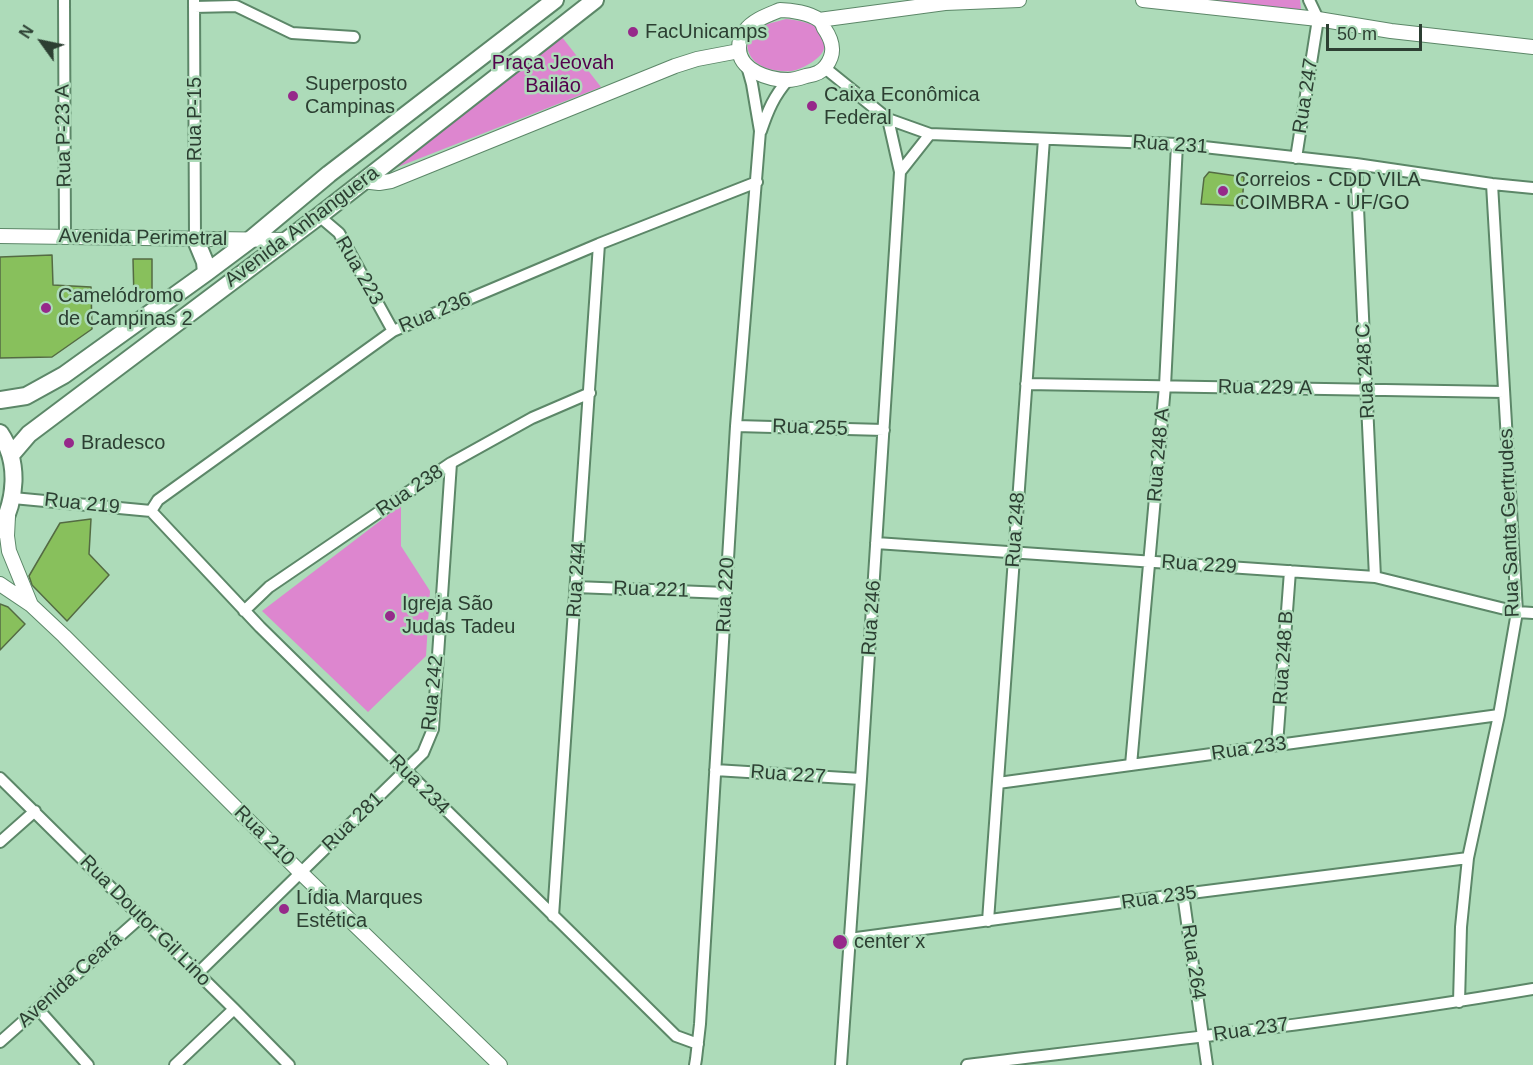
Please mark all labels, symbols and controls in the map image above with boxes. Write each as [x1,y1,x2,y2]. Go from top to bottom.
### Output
north arrow [12,12,72,72]
scale bar [1329,12,1425,50]
place label: FacUnicamps [645,20,767,44]
text: N [16,22,37,41]
text: 50 m [1337,24,1377,44]
marker: FacUnicamps [626,25,640,39]
park label: Praça Jeovah Bailão [492,51,614,98]
street label: Rua 247 [1288,57,1324,135]
place label: Superposto Campinas [305,72,407,119]
street label: Rua P-15 [183,77,207,161]
place label: Caixa Econômica Federal [824,83,980,130]
street label: Rua P-23 A [51,84,77,188]
marker: Superposto Campinas [286,89,300,103]
marker: Caixa Econômica Federal [805,99,819,113]
street label: Rua 231 [1131,130,1209,160]
street label: Avenida Anhanguera [220,161,384,293]
place label: Correios - CDD VILA COIMBRA - UF/GO [1235,168,1421,215]
marker: Correios - CDD VILA COIMBRA - UF/GO [1216,184,1230,198]
street label: Avenida Perimetral [59,225,227,251]
street label: Rua 223 [330,232,388,310]
place label: Camelódromo de Campinas 2 [58,284,193,331]
street label: Rua 236 [396,287,474,339]
marker: Camelódromo de Campinas 2 [39,301,53,315]
street label: Rua 248 C [1352,323,1380,419]
street label: Rua 229 A [1218,375,1312,401]
street label: Rua 248 A [1143,407,1175,503]
street label: Rua 255 [772,415,848,441]
street label: Rua Santa Gertrudes [1495,428,1525,618]
place label: Bradesco [81,431,165,455]
marker: Bradesco [62,436,76,450]
street label: Rua 238 [372,460,448,522]
street label: Rua 219 [43,488,121,520]
street label: Rua 248 [1001,491,1031,569]
street label: Rua 244 [562,541,592,619]
street label: Rua 229 [1160,550,1238,580]
street label: Rua 220 [712,557,740,633]
street label: Rua 221 [613,577,689,603]
street label: Rua 246 [857,579,887,657]
place label: Igreja São Judas Tadeu [402,592,515,639]
marker: Igreja São Judas Tadeu [383,609,397,623]
street label: Rua 248 B [1269,610,1299,706]
street label: Rua 242 [417,654,449,732]
street label: Rua 233 [1210,732,1288,766]
street label: Rua 234 [384,750,454,820]
street label: Rua 227 [749,760,827,790]
street label: Rua 281 [317,787,389,857]
street label: Rua 210 [229,801,299,871]
street label: Rua Doutor Gil Lino [74,850,216,992]
street label: Rua 235 [1120,881,1198,915]
place label: Lídia Marques Estética [296,886,423,933]
marker: Lídia Marques Estética [277,902,291,916]
street label: Rua 264 [1176,923,1210,1001]
street label: Avenida Ceará [13,927,127,1033]
place label: center x [854,930,925,954]
marker: center x [831,933,849,951]
street label: Rua 237 [1212,1013,1290,1047]

